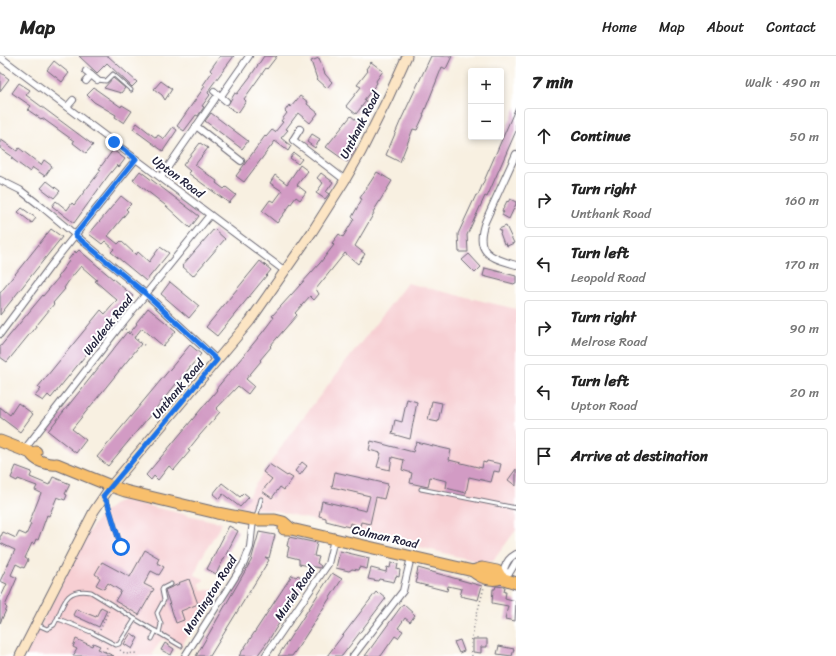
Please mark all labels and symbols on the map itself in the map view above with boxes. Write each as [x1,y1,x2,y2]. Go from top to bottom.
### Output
street label: Unthank Road [333,87,387,163]
route end [105,133,123,151]
street label: Upton Road [147,150,210,205]
street label: Waldeck Road [77,289,139,360]
street label: Unthank Road [146,353,211,424]
street label: Colman Road [350,519,422,556]
route start [112,538,130,556]
street label: Mornington Road [177,550,244,639]
street label: Muriel Road [268,560,322,625]

